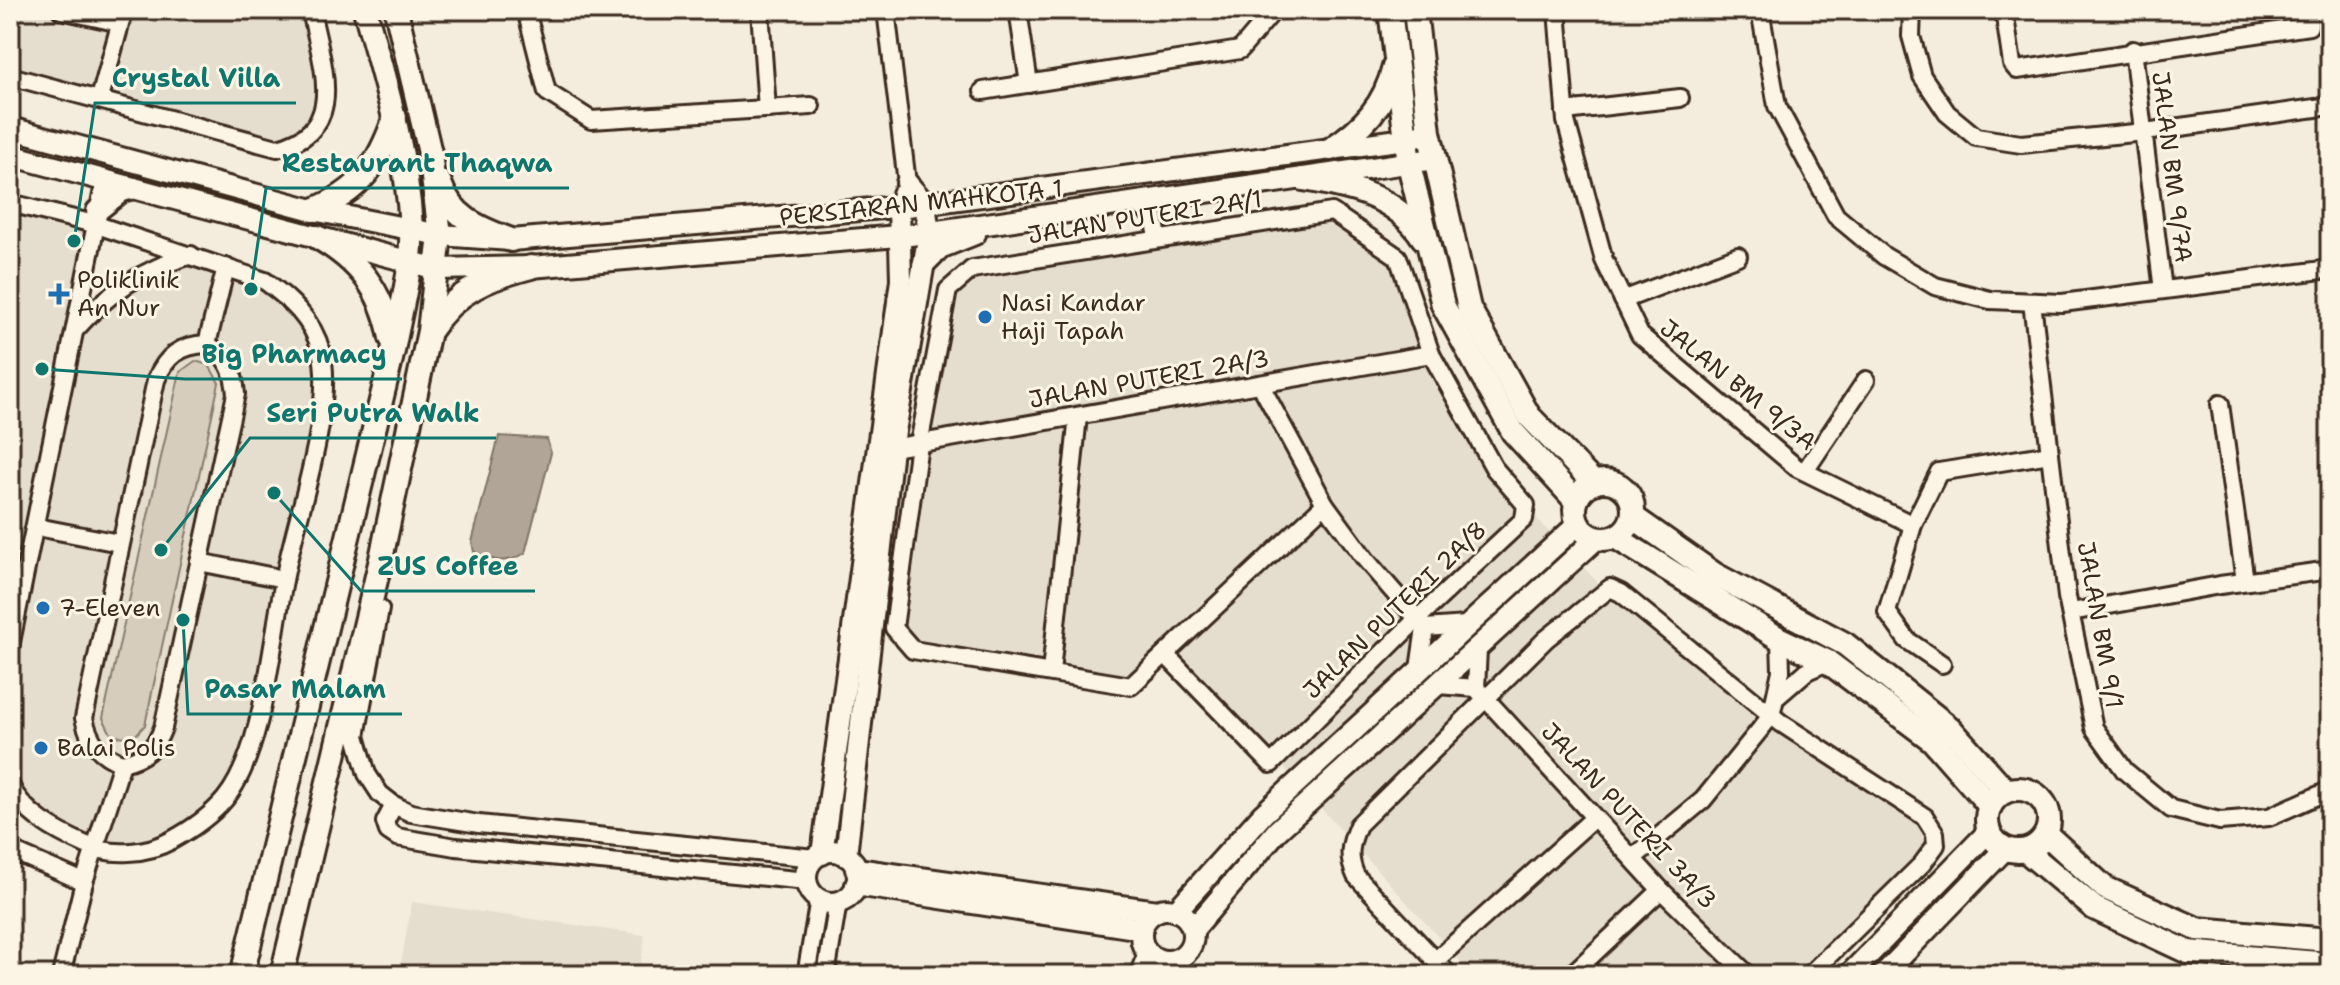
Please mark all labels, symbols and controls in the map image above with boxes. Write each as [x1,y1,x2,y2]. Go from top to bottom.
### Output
callout: Crystal Villa [95,53,296,103]
text: Crystal Villa [112,60,280,95]
street label: JALAN BM 9/7A [2144,70,2200,264]
callout: Restaurant Thaqwa [266,138,569,188]
text: Restaurant Thaqwa [281,145,553,180]
street label: PERSIARAN MAHKOTA 1 [778,172,1064,234]
street label: JALAN PUTERI 2A/1 [1026,183,1264,251]
place label: Poliklinik An Nur [77,264,180,324]
marker: Poliklinik An Nur [48,283,70,305]
place label: Nasi Kandar Haji Tapah [1001,287,1146,347]
marker: Nasi Kandar Haji Tapah [976,308,994,326]
street label: JALAN BM 9/3A [1653,312,1823,458]
callout: Big Pharmacy [185,329,402,379]
text: Big Pharmacy [201,336,387,371]
street label: JALAN PUTERI 2A/3 [1026,342,1272,416]
callout: Seri Putra Walk [250,388,496,438]
text: Seri Putra Walk [266,395,480,430]
street label: JALAN PUTERI 2A/8 [1296,514,1494,706]
street label: JALAN BM 9/1 [2070,539,2130,711]
callout: ZUS Coffee [361,541,535,591]
text: ZUS Coffee [377,548,519,583]
place label: 7-Eleven [59,592,160,624]
marker: 7-Eleven [34,599,52,617]
callout: Pasar Malam [188,664,402,714]
text: Pasar Malam [204,671,386,706]
street label: JALAN PUTERI 3A/3 [1534,716,1724,916]
place label: Balai Polis [57,732,176,764]
marker: Balai Polis [32,739,50,757]

